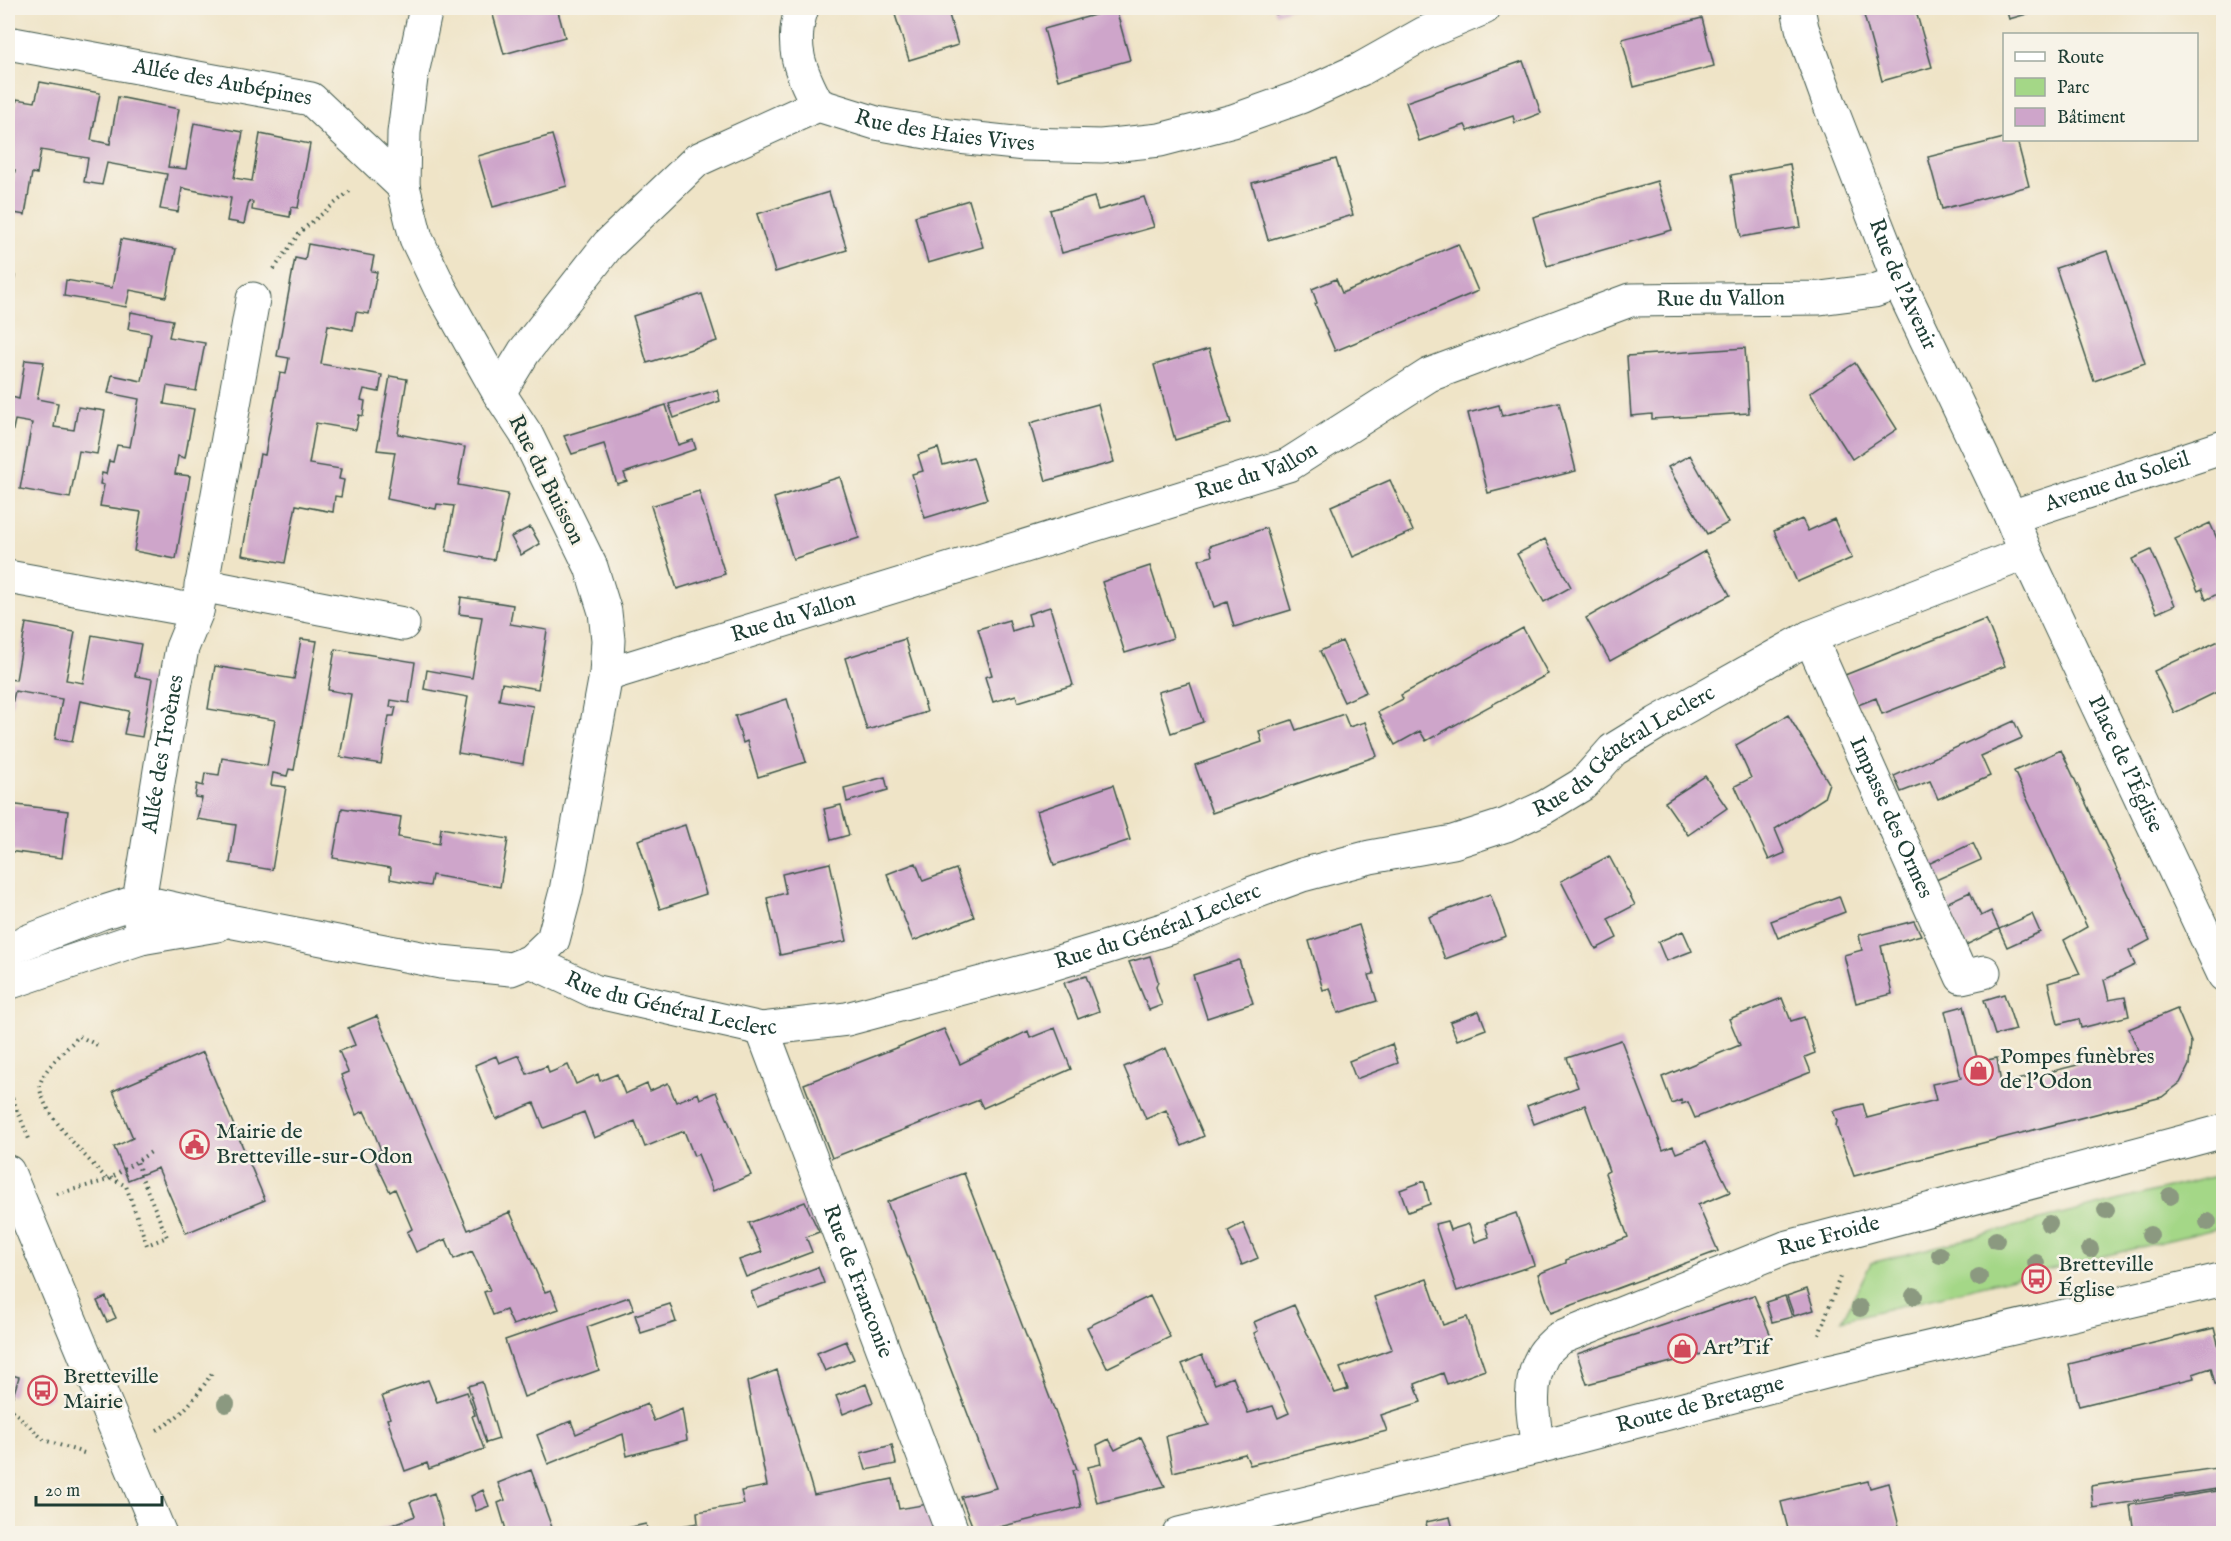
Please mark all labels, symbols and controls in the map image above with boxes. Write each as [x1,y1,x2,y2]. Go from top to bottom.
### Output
legend [2003,33,2198,141]
text: Route [2057,47,2104,70]
street label: Allée des Aubépines [129,52,314,113]
text: Parc [2057,77,2090,100]
street label: Rue des Haies Vives [851,103,1035,158]
text: Bâtiment [2057,107,2126,130]
street label: Rue de l'Avenir [1862,215,1943,355]
street label: Rue du Vallon [1656,284,1785,314]
street label: Rue du Buisson [501,411,591,550]
street label: Rue du Vallon [1192,435,1323,507]
street label: Avenue du Soleil [2040,445,2194,519]
street label: Rue du Vallon [728,585,859,650]
street label: Allée des Troènes [136,673,191,836]
street label: Rue du Général Leclerc [1529,679,1720,825]
street label: Place de l'Église [2081,691,2169,837]
street label: Impasse des Ormes [1843,733,1939,903]
street label: Rue du Général Leclerc [1051,877,1265,976]
street label: Rue du Général Leclerc [560,965,778,1043]
place label: Pompes funèbres de l'Odon [2000,1043,2155,1096]
shop icon: Pompes funèbres de l'Odon [1963,1054,1995,1086]
place label: Mairie de Bretteville-sur-Odon [216,1118,413,1171]
public building icon: Mairie de Bretteville-sur-Odon [179,1129,211,1161]
street label: Rue de Franconie [816,1201,899,1362]
street label: Rue Froide [1775,1209,1883,1263]
place label: Bretteville Église [2058,1251,2154,1304]
bus stop icon: Bretteville Église [2021,1262,2053,1294]
shop icon: Art'Tif [1666,1332,1698,1364]
place label: Art'Tif [1702,1334,1774,1362]
place label: Bretteville Mairie [63,1363,159,1416]
street label: Route de Bretagne [1613,1369,1787,1440]
bus stop icon: Bretteville Mairie [26,1374,58,1406]
scale bar [36,1469,162,1507]
text: 20 m [45,1480,80,1503]

